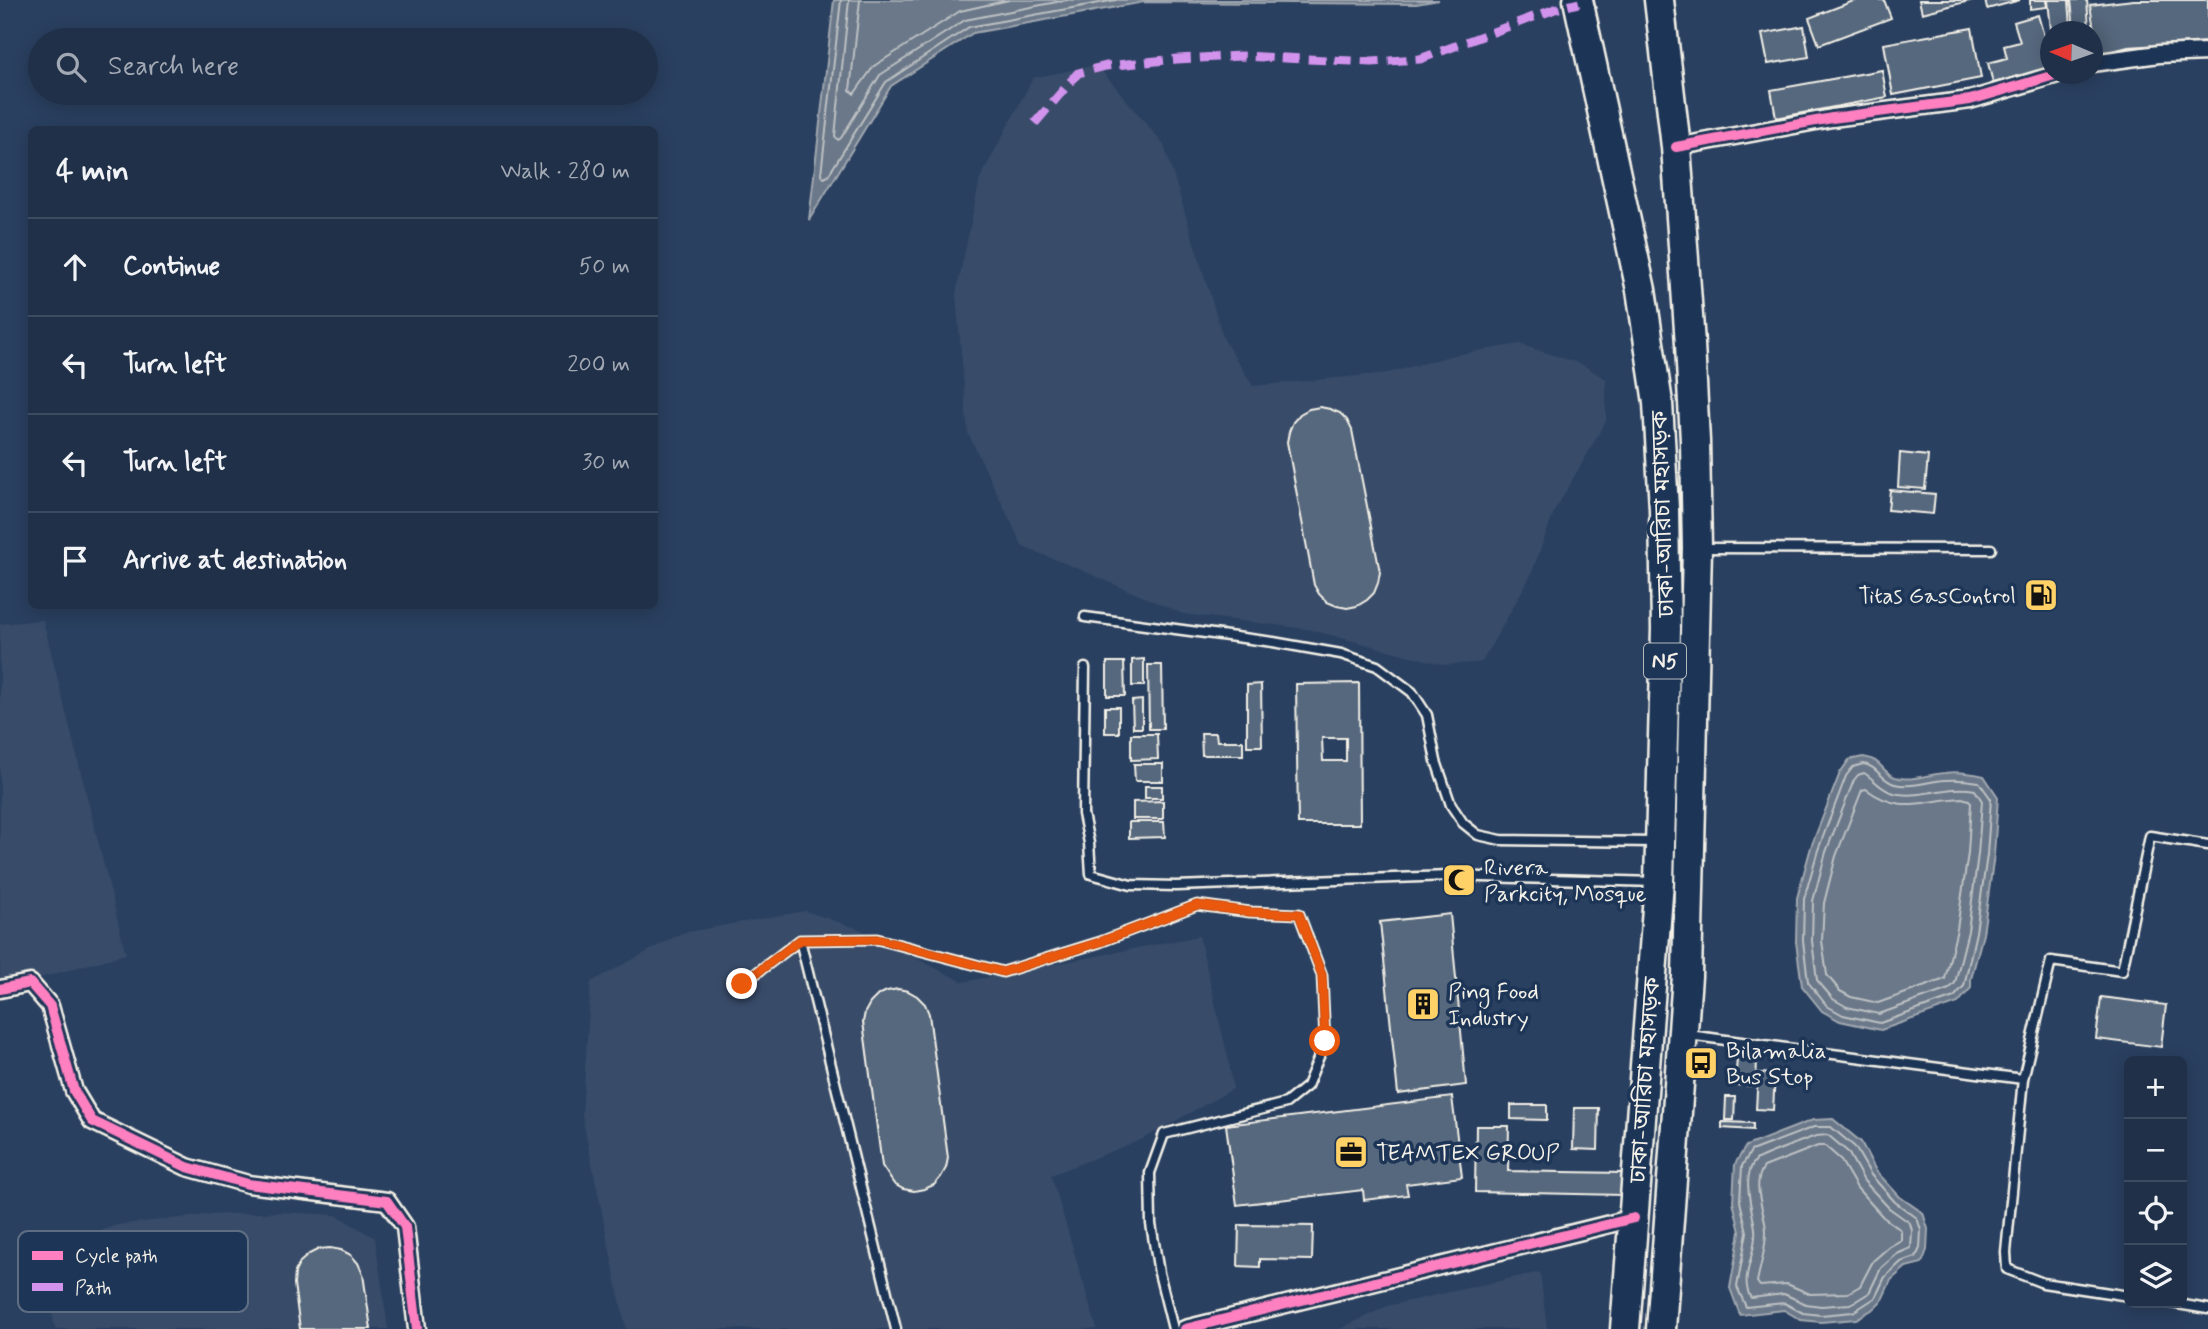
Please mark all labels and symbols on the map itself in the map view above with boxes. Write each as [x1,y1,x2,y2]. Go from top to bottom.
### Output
north arrow [2040,21,2103,84]
street label: ঢাকা-আরিচা মহাসড়ক [1645,410,1683,619]
fuel station icon: Titas GasControl [2022,576,2060,614]
place label: Titas GasControl [1858,582,2016,612]
road number: N5 [1644,644,1686,678]
place label: Rivera Parkcity, Mosque [1484,854,1647,910]
mosque icon: Rivera Parkcity, Mosque [1440,861,1478,899]
route end [726,968,757,999]
street label: ঢাকা-আরিচা মহাসড়ক [1624,976,1668,1185]
place label: Ping Food Industry [1448,978,1539,1034]
building icon: Ping Food Industry [1404,985,1442,1023]
route start [1309,1025,1340,1056]
place label: Bilamalia Bus Stop [1726,1037,1827,1093]
bus stop icon: Bilamalia Bus Stop [1682,1044,1720,1082]
office icon: TEAMTEX GROUP [1332,1133,1370,1171]
place label: TEAMTEX GROUP [1376,1139,1560,1169]
legend [18,1231,248,1312]
text: Cycle path [75,1244,158,1269]
text: Path [75,1276,112,1301]

